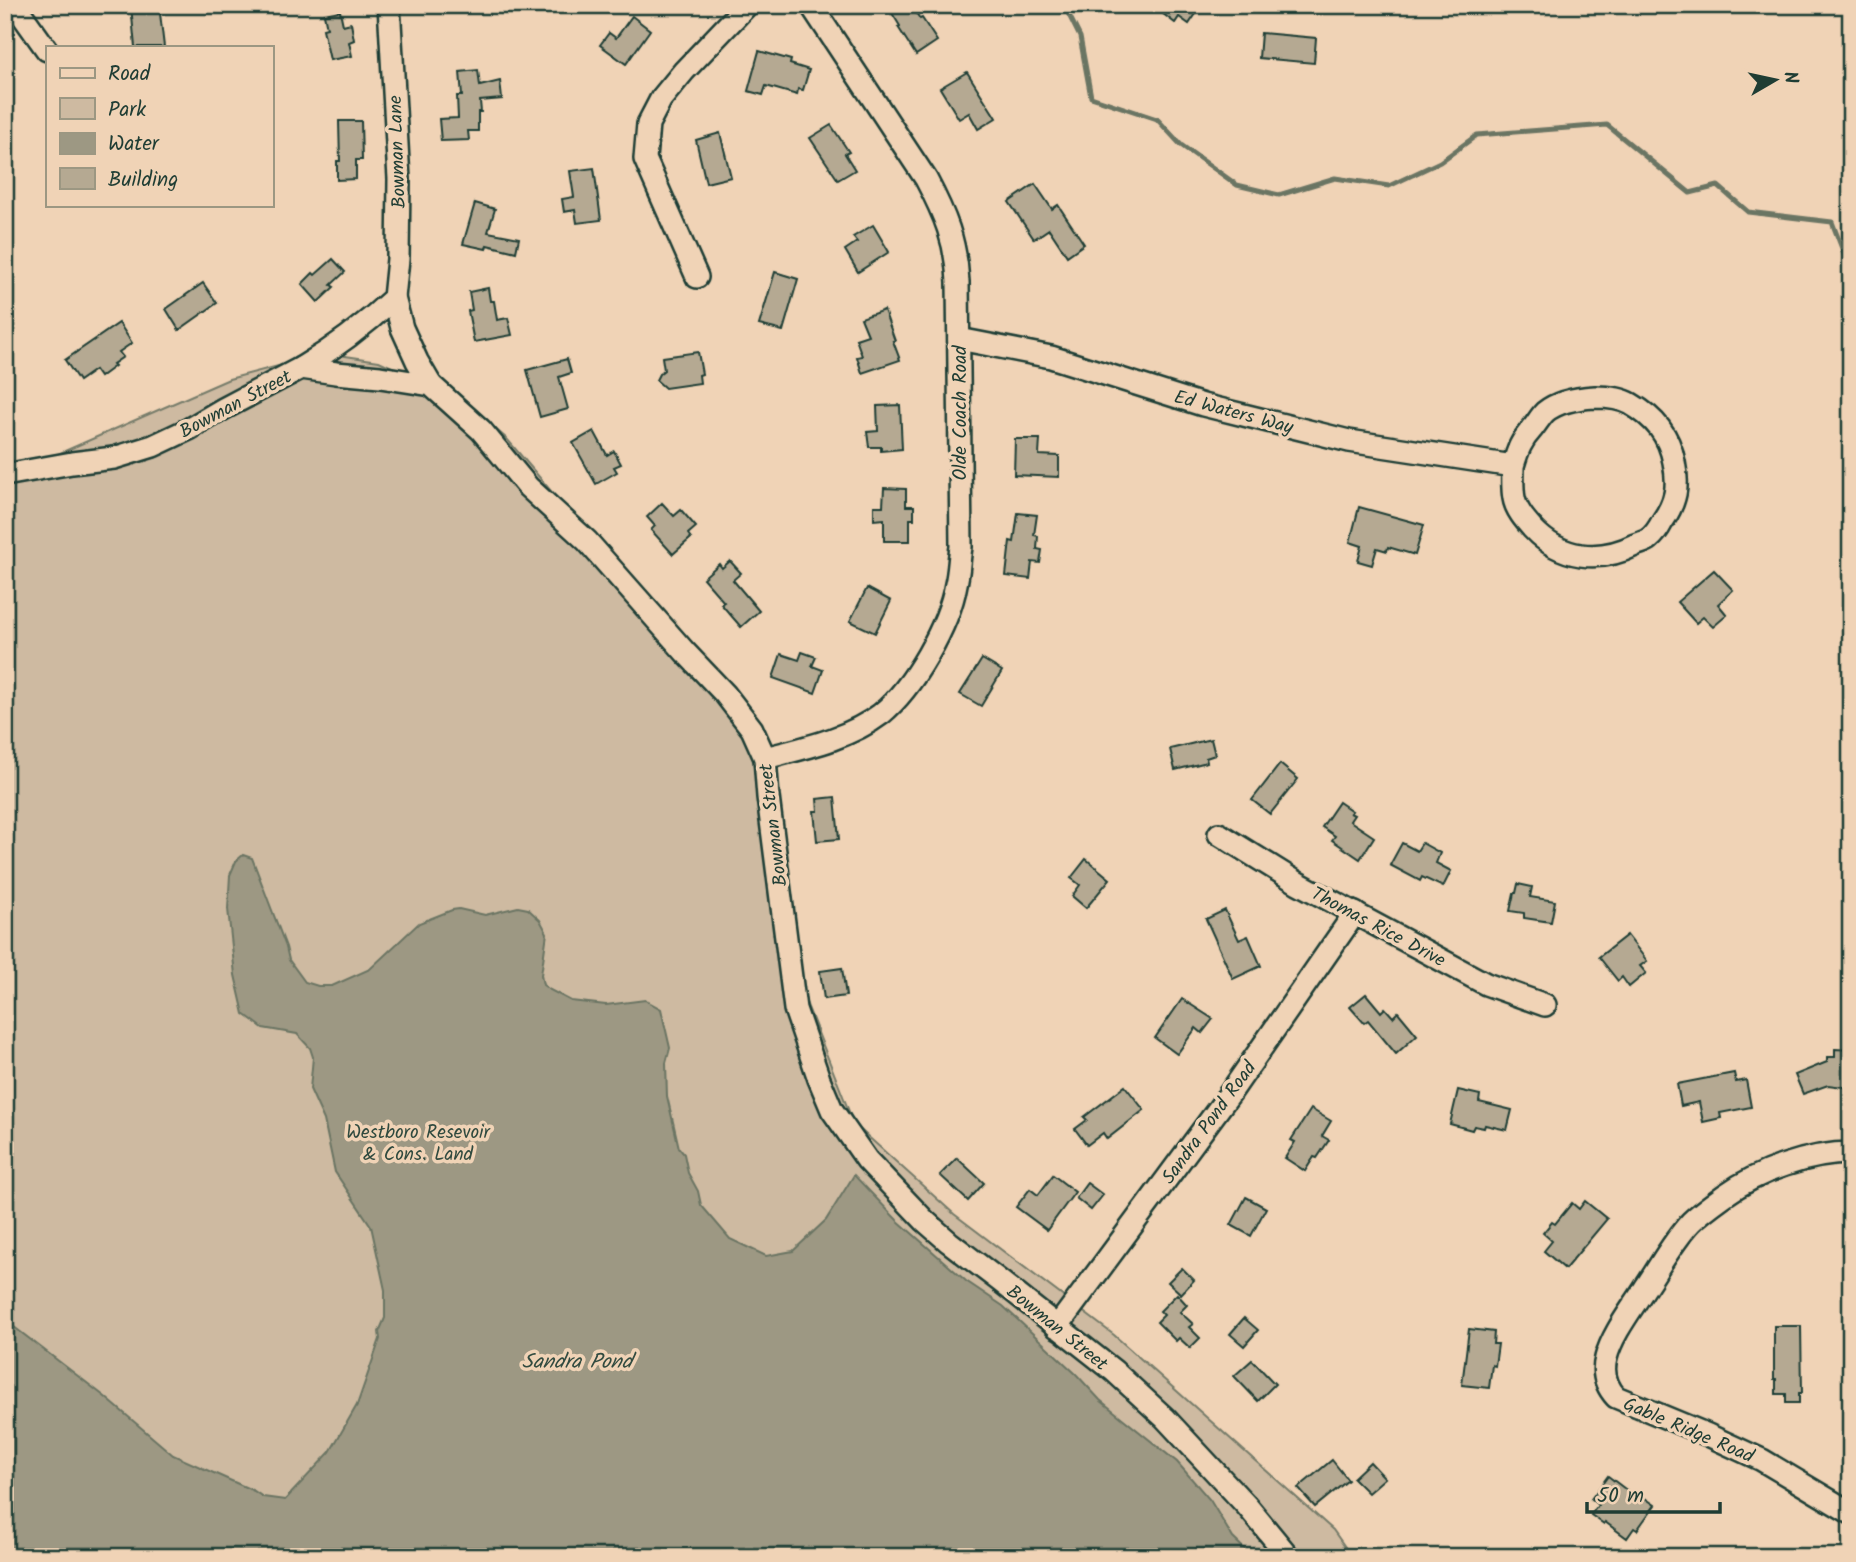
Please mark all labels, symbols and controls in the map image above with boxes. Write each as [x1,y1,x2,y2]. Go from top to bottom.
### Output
legend [46,46,273,206]
north arrow [1741,46,1811,116]
text: Road [108,58,151,91]
text: N [1774,69,1806,86]
text: Park [108,94,146,127]
street label: Bowman Lane [381,94,415,209]
text: Water [108,128,160,161]
text: Building [108,164,178,197]
street label: Olde Coach Road [946,345,976,481]
street label: Bowman Street [174,362,298,447]
street label: Ed Waters Way [1170,383,1298,444]
street label: Bowman Street [751,761,796,888]
street label: Thomas Rice Drive [1305,880,1451,976]
street label: Sandra Pond Road [1155,1055,1265,1191]
park label: Westboro Resevoir & Cons. Land [346,1118,492,1170]
street label: Bowman Street [999,1278,1115,1379]
water label: Sandra Pond [522,1346,637,1379]
street label: Gable Ridge Road [1618,1390,1759,1472]
scale bar [1587,1471,1720,1515]
text: 50 m [1597,1480,1644,1513]

